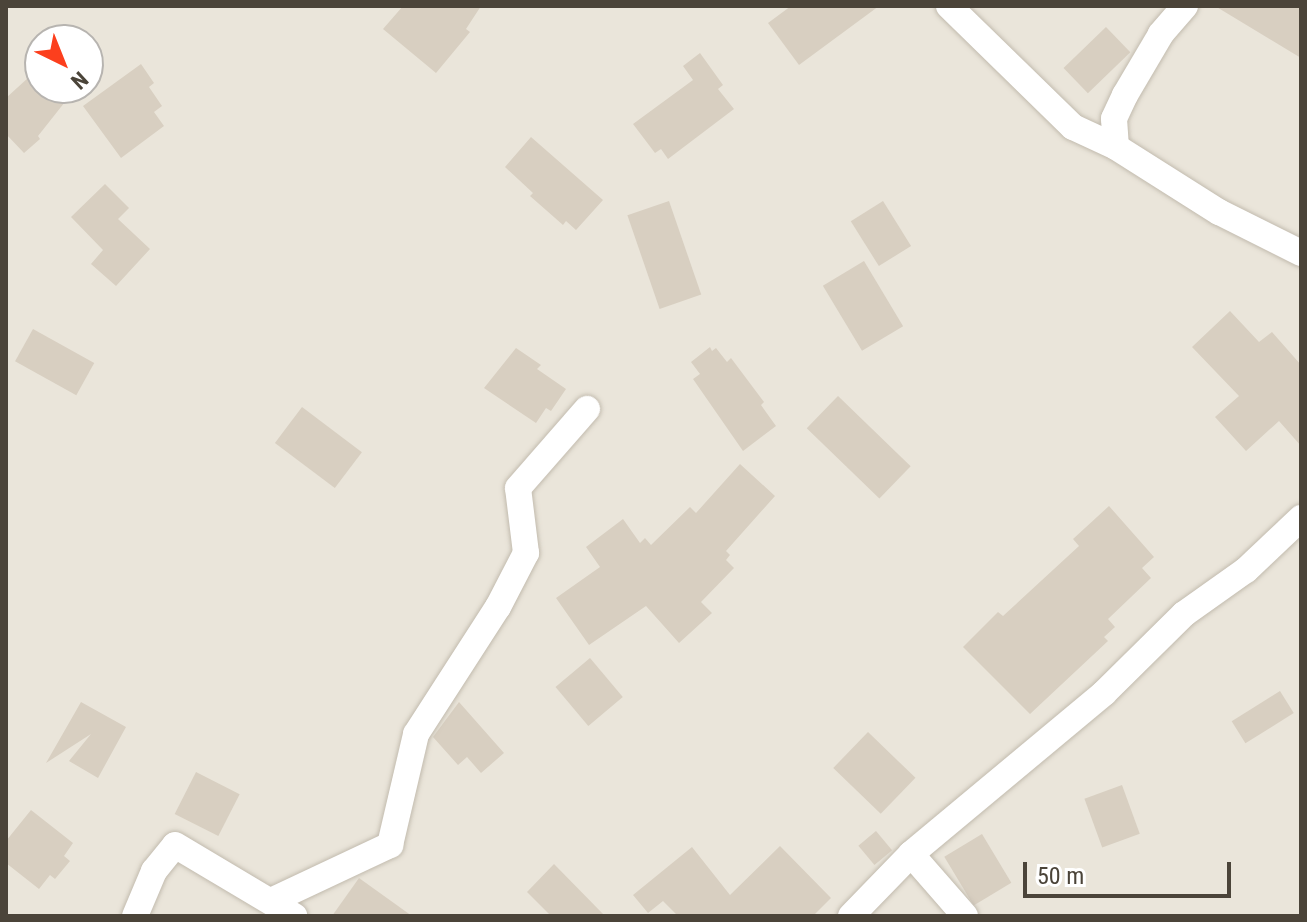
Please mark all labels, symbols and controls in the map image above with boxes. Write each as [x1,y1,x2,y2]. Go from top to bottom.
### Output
north arrow [24,24,104,104]
text: N [66,67,93,94]
scale bar [1027,846,1235,896]
text: 50 m [1037,862,1084,890]

